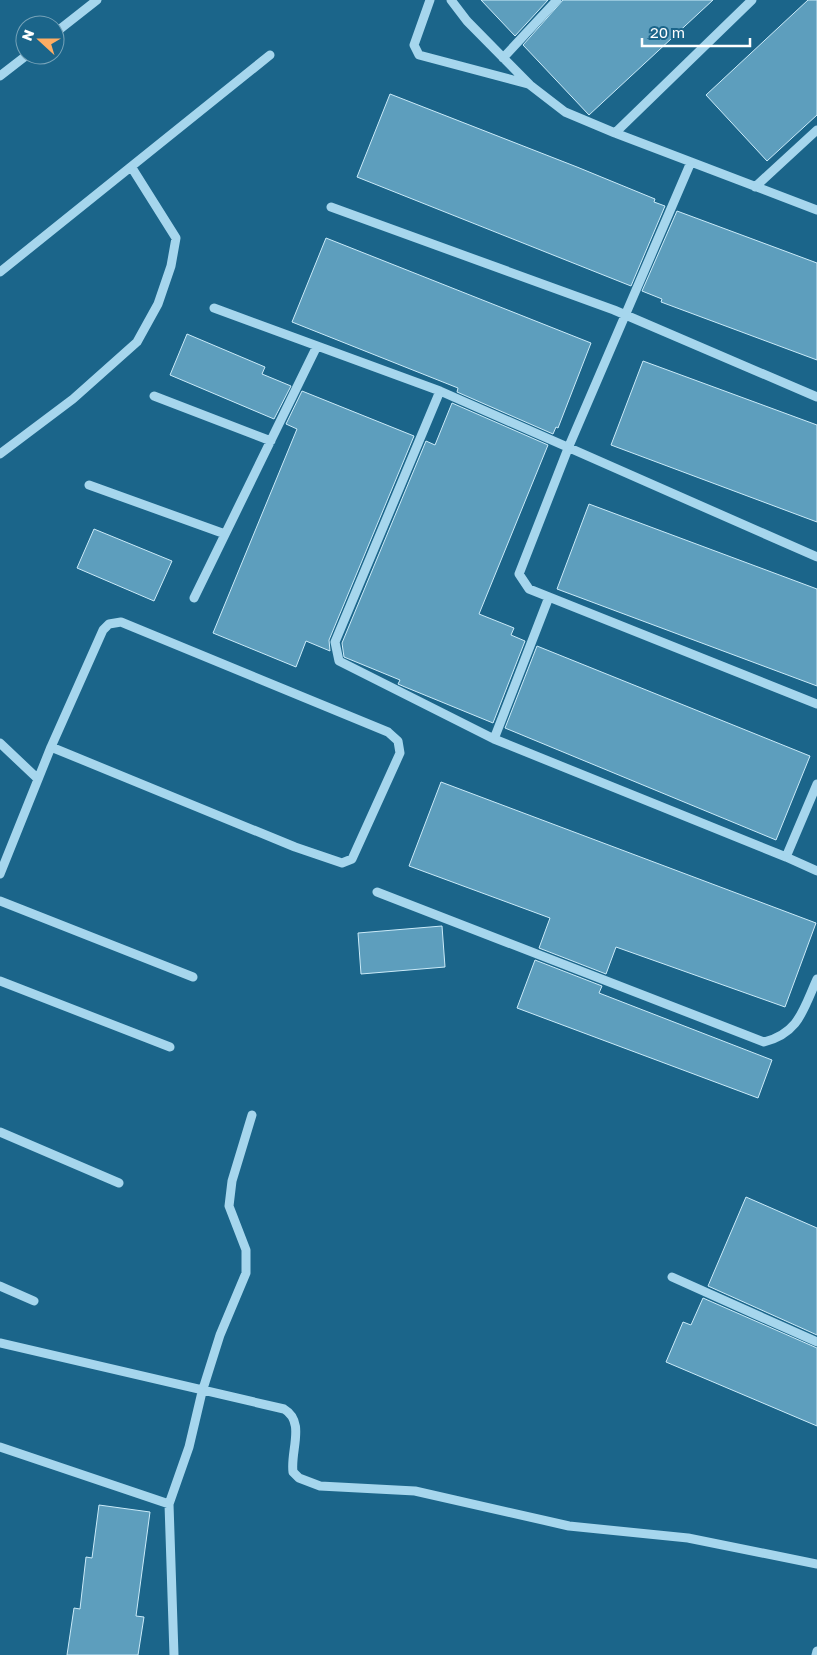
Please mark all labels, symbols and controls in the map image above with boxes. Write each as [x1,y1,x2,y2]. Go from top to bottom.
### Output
north arrow [15,15,65,65]
scale bar [642,15,750,47]
text: 20 m [650,23,685,41]
text: N [18,27,37,43]

